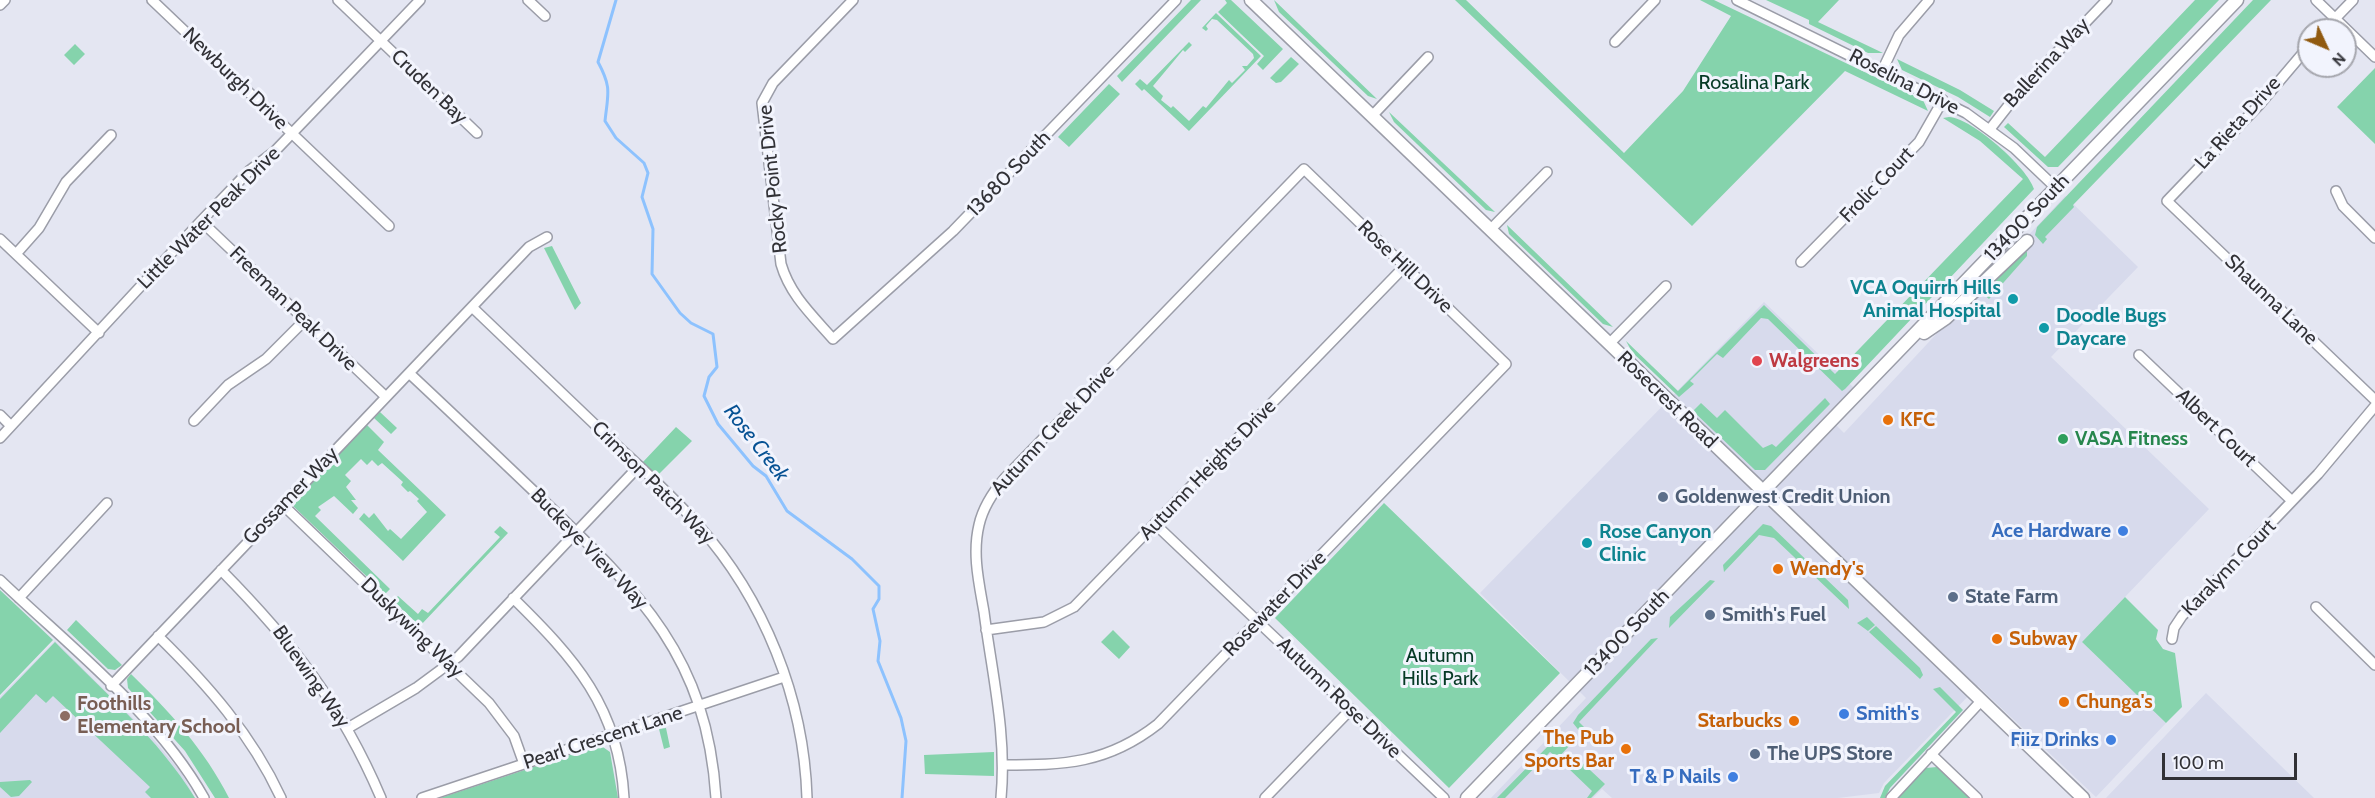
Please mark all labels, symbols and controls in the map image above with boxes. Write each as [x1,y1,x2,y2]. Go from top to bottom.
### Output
street label: Ballerina Way [1999,13,2095,113]
north arrow [2297,18,2357,78]
street label: Newburgh Drive [178,23,292,135]
street label: Roselina Drive [1845,44,1963,120]
street label: Cruden Bay [386,45,472,129]
text: N [2328,49,2350,70]
park label: Rosalina Park [1699,71,1809,95]
street label: La Rieta Drive [2190,72,2286,174]
street label: Rocky Point Drive [753,104,793,254]
street label: 13680 South [962,126,1056,222]
street label: Little Water Peak Drive [133,142,285,294]
street label: Frolic Court [1835,142,1919,228]
street label: 13400 South [1979,169,2075,267]
street label: Rose Hill Drive [1353,216,1457,318]
street label: Freeman Peak Drive [224,242,362,376]
street label: Shaunna Lane [2220,250,2322,350]
place label: VCA Oquirrh Hills Animal Hospital [1850,276,2001,323]
marker: VCA Oquirrh Hills Animal Hospital [2006,292,2020,306]
place label: Doodle Bugs Daycare [2056,304,2166,351]
marker: Doodle Bugs Daycare [2037,321,2051,335]
street label: Rosecrest Road [1612,346,1722,454]
place label: Walgreens [1769,349,1859,373]
marker: Walgreens [1750,354,1764,368]
street label: Autumn Creek Drive [986,360,1120,500]
street label: Albert Court [2171,384,2261,472]
street label: Autumn Heights Drive [1135,395,1281,545]
water label: Rose Creek [718,399,794,487]
place label: KFC [1900,408,1935,432]
marker: KFC [1881,413,1895,427]
street label: Crimson Patch Way [586,416,720,550]
place label: VASA Fitness [2075,427,2188,451]
marker: VASA Fitness [2056,432,2070,446]
street label: Gossamer Way [238,442,344,550]
street label: Buckeye View Way [525,484,653,614]
place label: Goldenwest Credit Union [1675,485,1891,509]
marker: Goldenwest Credit Union [1656,490,1670,504]
street label: Karalynn Court [2177,515,2281,621]
place label: Ace Hardware [1992,519,2111,543]
place label: Rose Canyon Clinic [1599,520,1712,567]
marker: Ace Hardware [2116,524,2130,538]
marker: Rose Canyon Clinic [1580,536,1594,550]
street label: Rosewater Drive [1219,546,1331,662]
place label: Wendy's [1790,557,1864,581]
marker: Wendy's [1771,562,1785,576]
street label: Duskywing Way [355,573,469,683]
street label: 13400 South [1579,584,1675,682]
place label: State Farm [1965,585,2058,609]
marker: State Farm [1946,590,1960,604]
place label: Smith's Fuel [1722,603,1826,627]
marker: Smith's Fuel [1703,608,1717,622]
street label: Bluewing Way [267,621,355,733]
place label: Subway [2009,627,2078,651]
marker: Subway [1990,632,2004,646]
street label: Autumn Rose Drive [1272,633,1406,763]
park label: Autumn Hills Park [1402,644,1478,691]
place label: Chunga's [2076,690,2153,714]
place label: Foothills Elementary School [77,692,241,739]
marker: Chunga's [2057,695,2071,709]
street label: Pearl Crescent Lane [520,701,686,775]
place label: Smith's [1856,702,1919,726]
marker: Smith's [1837,707,1851,721]
marker: Foothills Elementary School [58,709,72,723]
place label: Starbucks [1697,709,1782,733]
marker: Starbucks [1787,714,1801,728]
place label: The Pub Sports Bar [1524,726,1614,773]
place label: Fiiz Drinks [2010,728,2099,752]
marker: Fiiz Drinks [2104,733,2118,747]
scale bar [2165,741,2300,779]
marker: The Pub Sports Bar [1619,742,1633,756]
place label: The UPS Store [1767,742,1893,766]
marker: The UPS Store [1748,747,1762,761]
text: 100 m [2173,752,2224,774]
place label: T & P Nails [1630,765,1721,789]
marker: T & P Nails [1726,770,1740,784]

